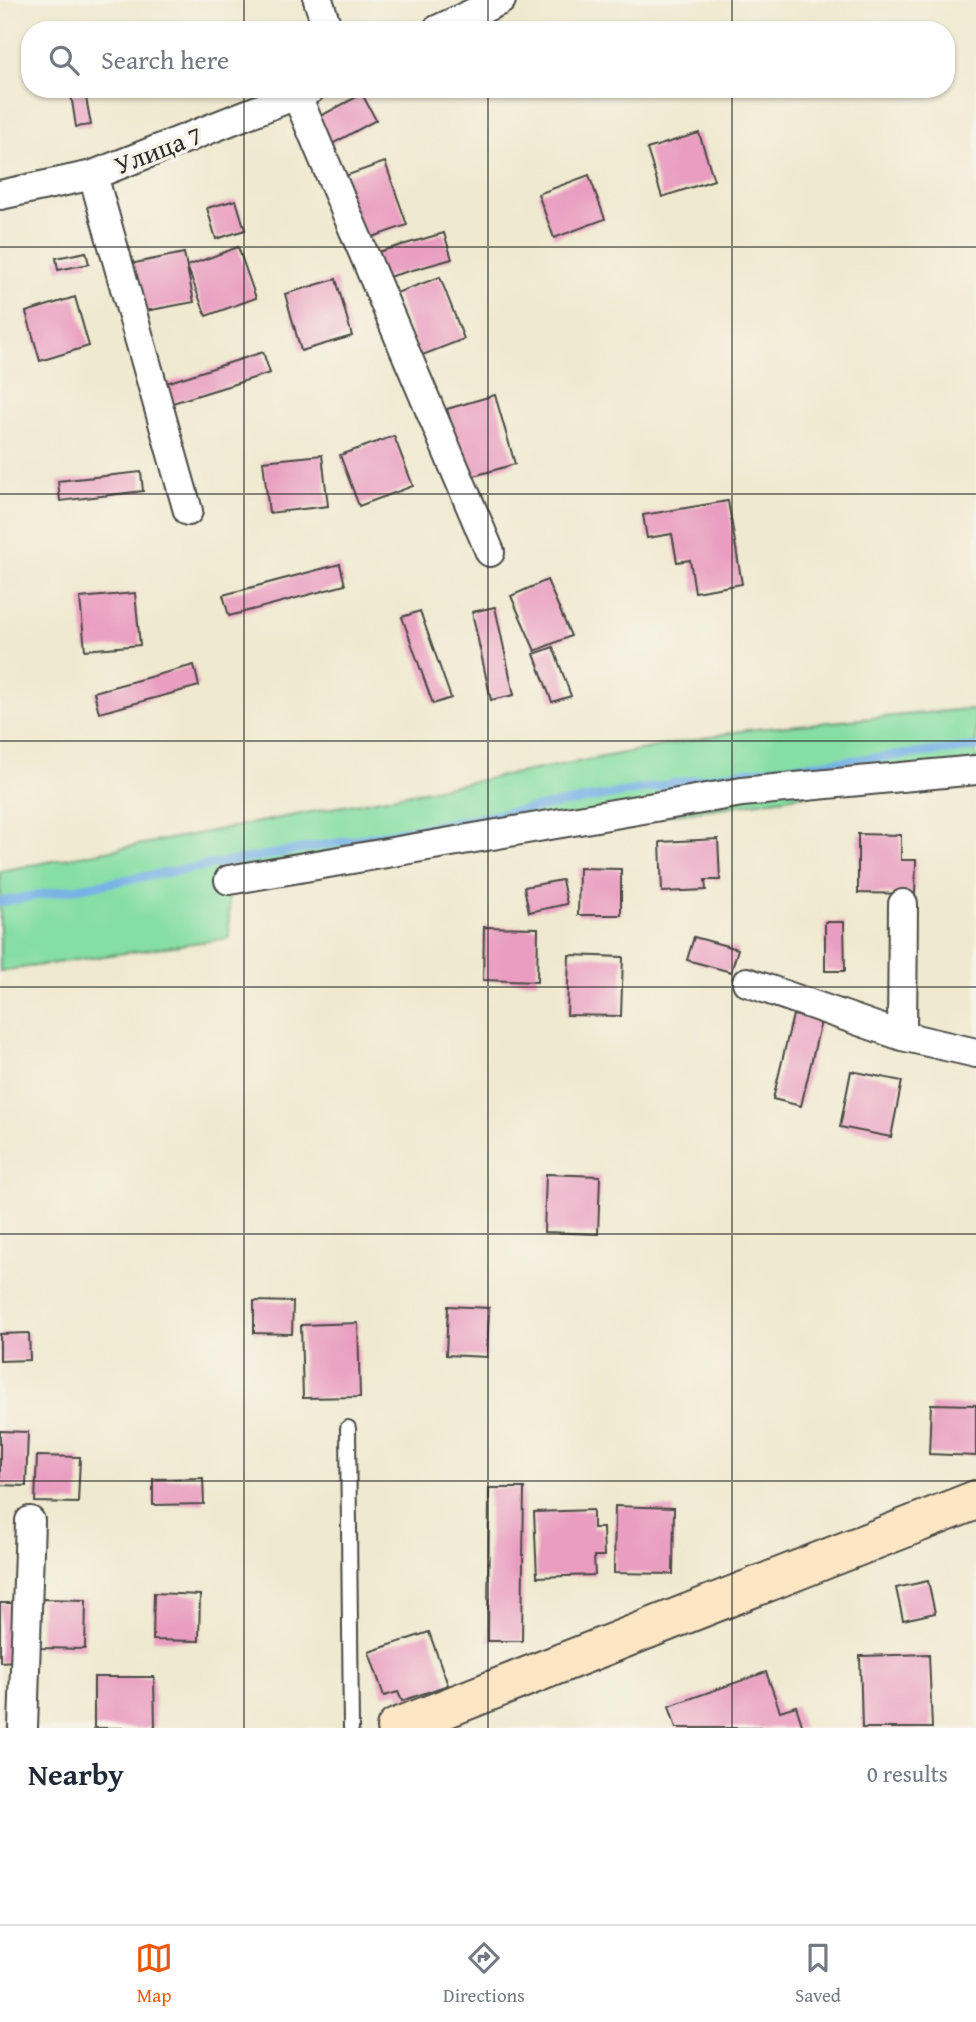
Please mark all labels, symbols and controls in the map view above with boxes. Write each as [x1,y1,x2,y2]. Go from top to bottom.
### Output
search box [21,21,955,98]
text: Search here [101,40,229,79]
icon: search [45,41,83,79]
street label: Улица 7 [108,115,207,184]
text: Nearby [28,1752,124,1796]
text: 0 results [867,1757,948,1790]
tab: Map [135,1939,173,2009]
tab: Directions [443,1939,525,2009]
tab: Saved [795,1939,841,2009]

